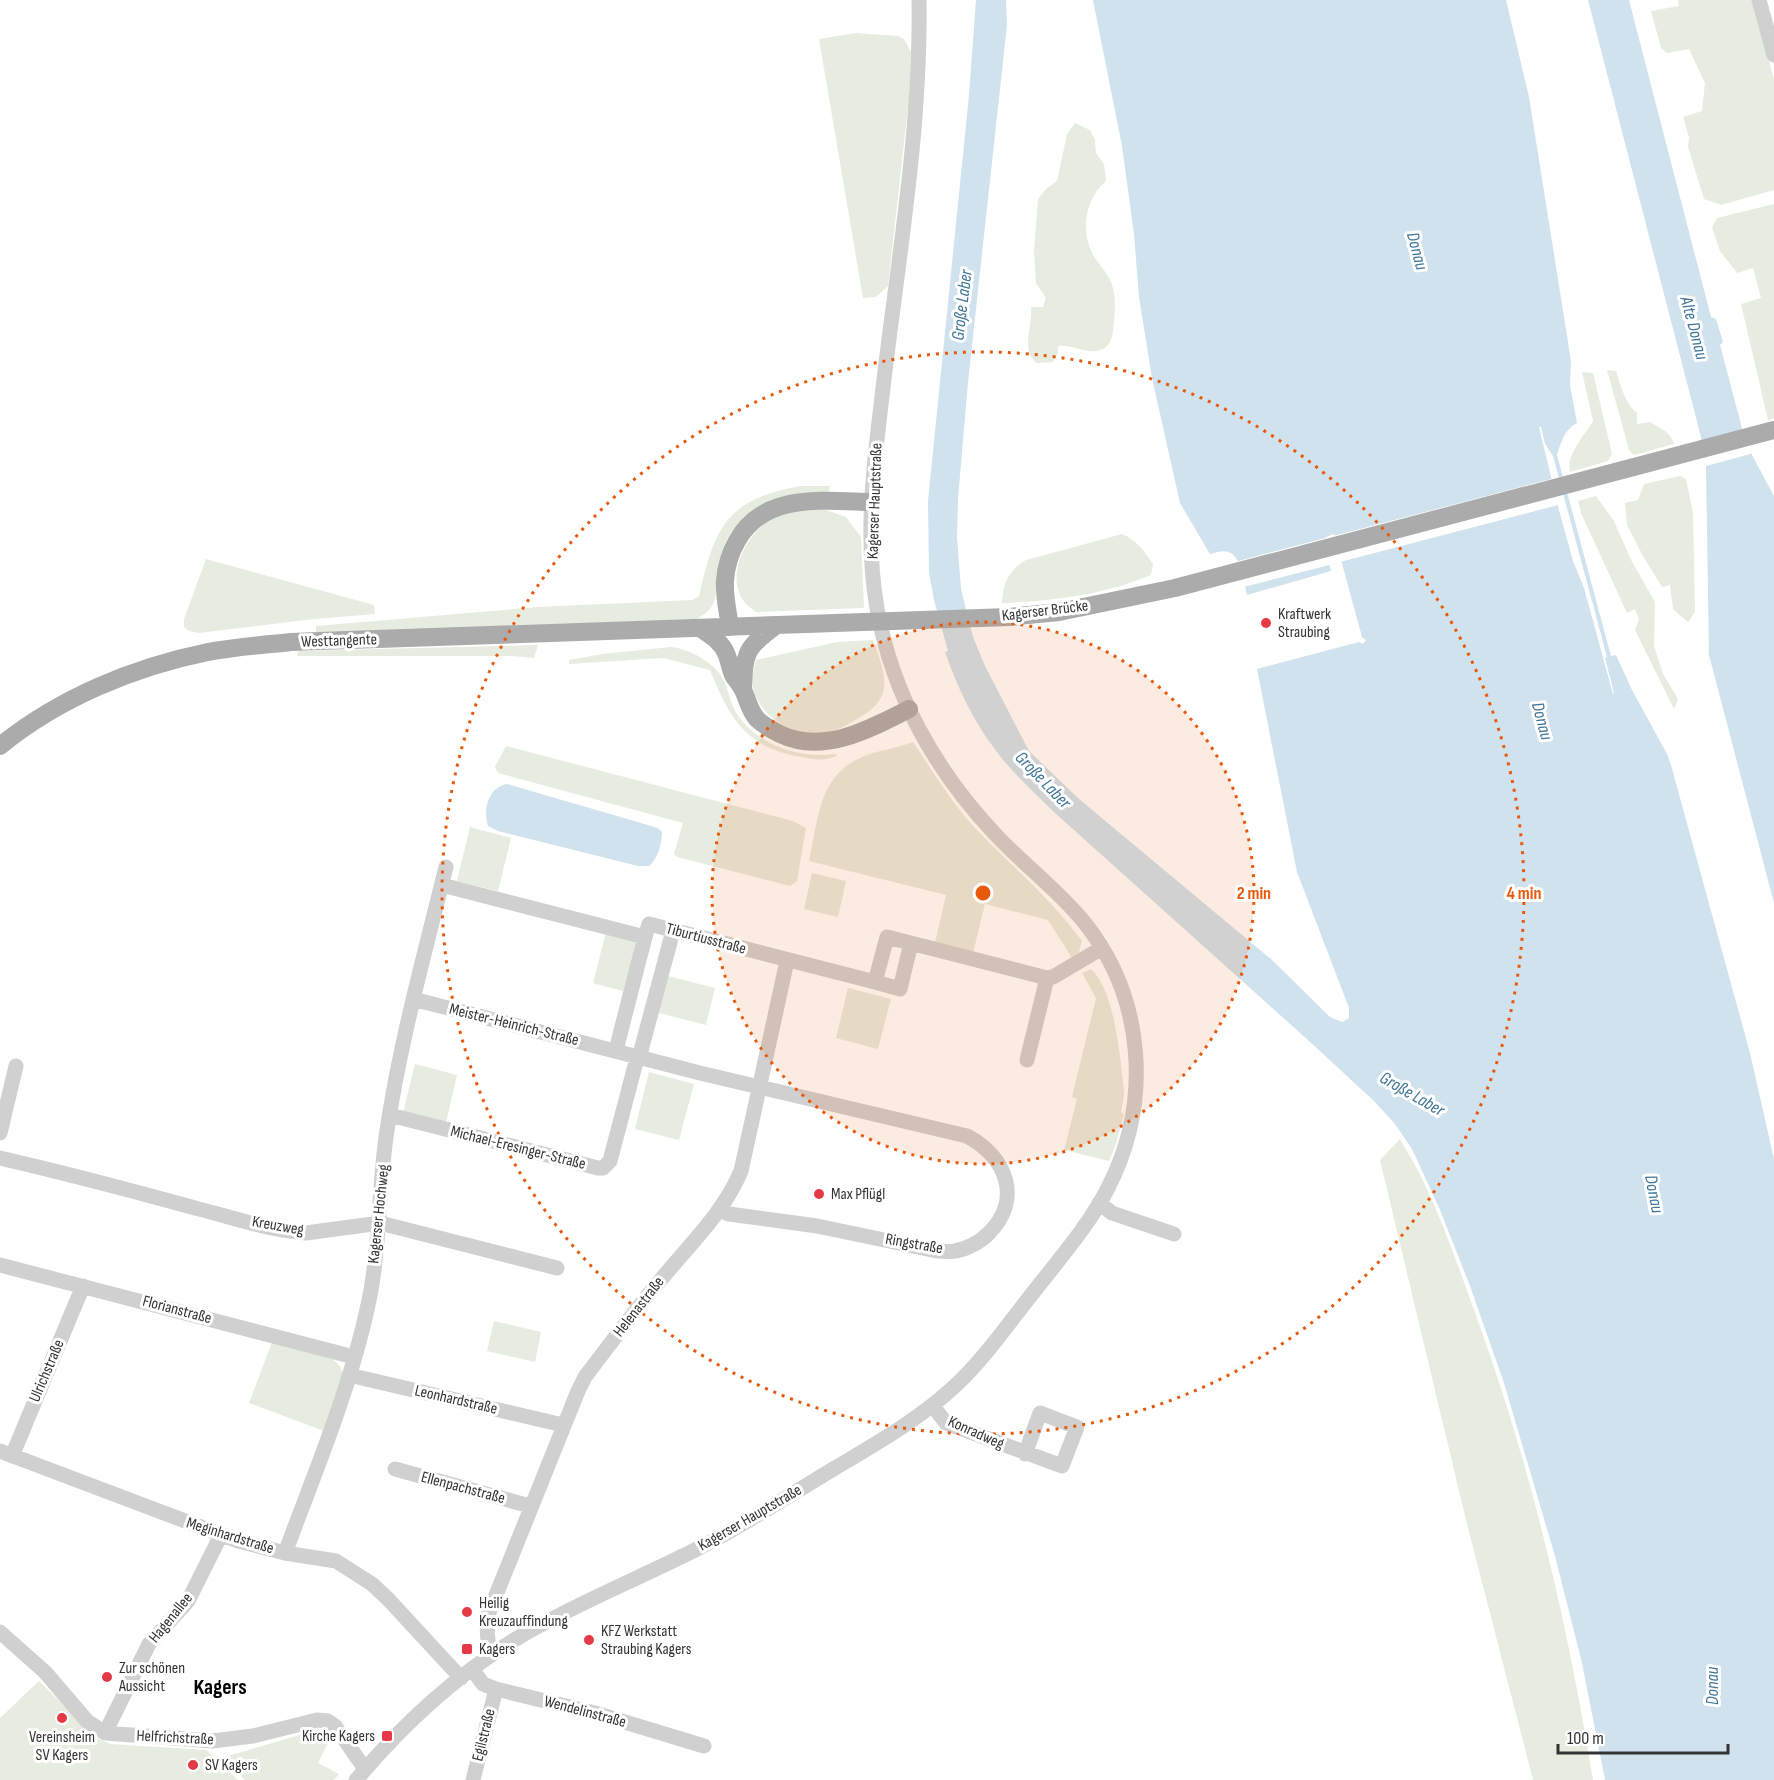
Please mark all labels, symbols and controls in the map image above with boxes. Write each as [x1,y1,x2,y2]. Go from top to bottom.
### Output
water label: Donau [1402,230,1432,273]
water label: Große Laber [947,267,977,342]
water label: Alte Donau [1675,293,1713,362]
street label: Kagerser Hauptstraße [863,443,887,559]
street label: Kagerser Brücke [1001,596,1089,626]
place label: Kraftwerk Straubing [1278,605,1331,642]
marker: Kraftwerk Straubing [1259,616,1273,630]
street label: Westtangente [301,630,377,652]
water label: Donau [1527,700,1557,743]
water label: Große Laber [1011,747,1076,814]
centre of rings [973,883,993,903]
text: 2 min [1237,883,1271,904]
text: 4 min [1507,883,1541,904]
street label: Tiburtiusstraße [664,919,748,959]
street label: Meister-Heinrich-Straße [447,1000,581,1050]
water label: Große Laber [1376,1067,1449,1121]
street label: Michael-Eresinger-Straße [449,1122,587,1174]
street label: Kagerser Hochweg [364,1164,394,1264]
water label: Donau [1640,1173,1668,1215]
place label: Max Pflügl [831,1185,885,1204]
marker: Max Pflügl [812,1187,826,1201]
street label: Kreuzweg [251,1212,305,1240]
street label: Ringstraße [884,1230,944,1258]
street label: Helenastraße [610,1273,668,1341]
street label: Florianstraße [140,1292,214,1328]
street label: Ulrichstraße [25,1337,69,1405]
street label: Leonhardstraße [413,1381,499,1419]
street label: Konradweg [945,1412,1007,1454]
street label: Ellenpachstraße [419,1468,507,1508]
street label: Kagerser Hauptstraße [695,1481,805,1555]
street label: Meginhardstraße [184,1514,276,1558]
street label: Hagenallee [145,1589,197,1647]
place label: Heilig Kreuzauffindung [479,1594,568,1631]
marker: Heilig Kreuzauffindung [460,1605,474,1619]
place label: KFZ Werkstatt Straubing Kagers [601,1622,692,1659]
marker: KFZ Werkstatt Straubing Kagers [582,1633,596,1647]
place label: Kagers [479,1640,515,1659]
marker: Kagers [460,1642,474,1656]
place label: Zur schönen Aussicht [118,1659,185,1696]
water label: Donau [1702,1666,1723,1705]
marker: Zur schönen Aussicht [100,1670,114,1684]
district label: Kagers [193,1674,247,1701]
street label: Wendelinstraße [542,1692,628,1732]
street label: Egilstraße [468,1707,500,1763]
marker: Vereinsheim SV Kagers [55,1711,69,1725]
scale bar [1558,1717,1728,1755]
street label: Helfrichstraße [136,1726,214,1750]
place label: Kirche Kagers [302,1727,375,1746]
place label: Vereinsheim SV Kagers [29,1728,95,1765]
text: 100 m [1567,1728,1604,1749]
marker: Kirche Kagers [380,1729,394,1743]
place label: SV Kagers [205,1756,258,1775]
marker: SV Kagers [186,1758,200,1772]

